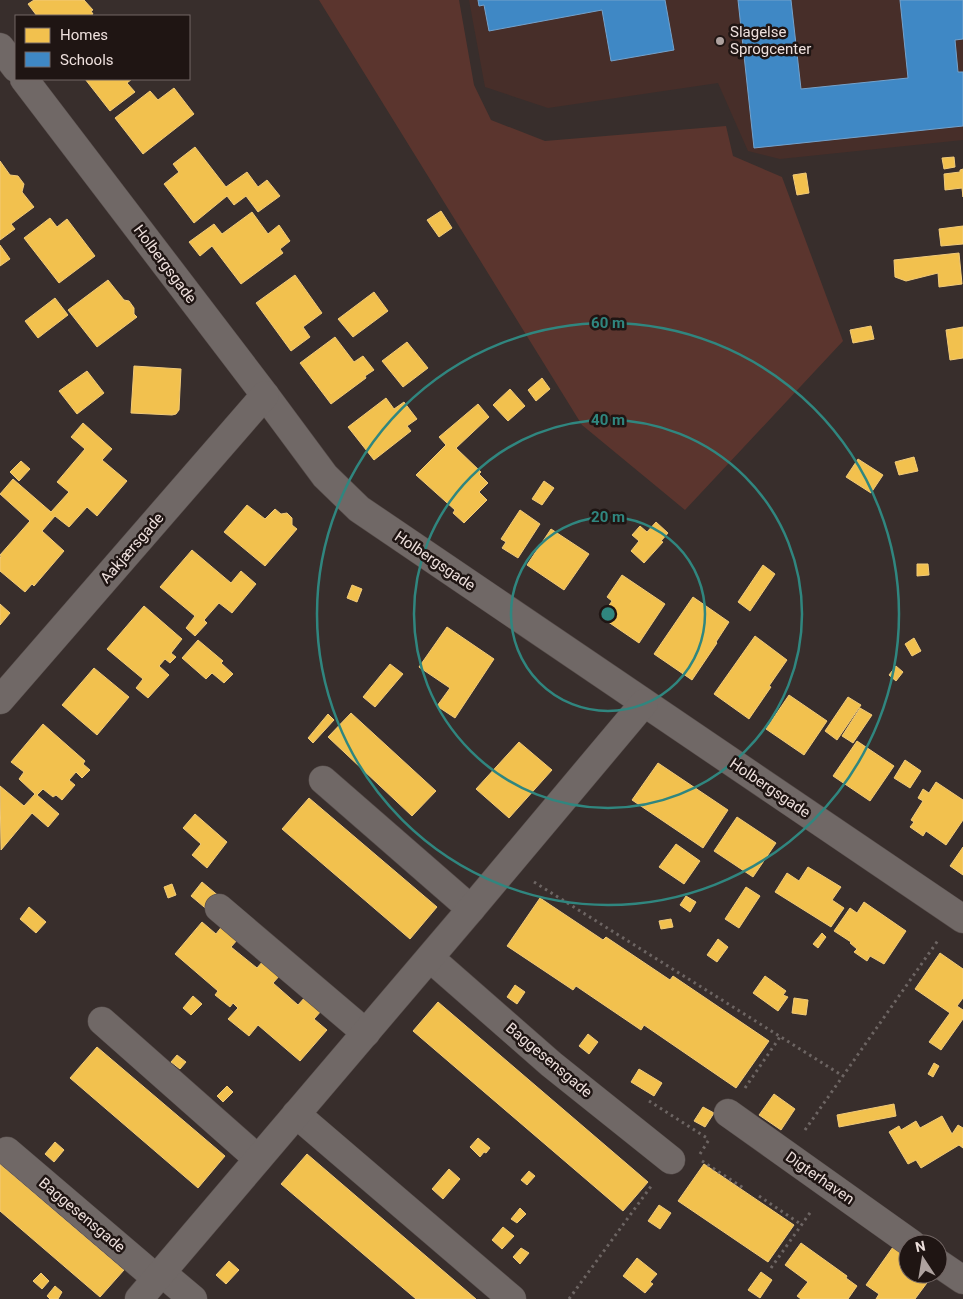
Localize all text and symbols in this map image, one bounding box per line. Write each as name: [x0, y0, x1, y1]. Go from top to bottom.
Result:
legend: [15, 15, 190, 80]
place label: Slagelse Sprogcenter: [730, 23, 811, 58]
text: Homes: [60, 26, 108, 44]
marker: Slagelse Sprogcenter: [714, 35, 726, 47]
text: Schools: [60, 51, 114, 69]
street label: Holbergsgade: [130, 221, 200, 307]
text: 60 m: [591, 314, 625, 332]
text: 40 m: [591, 411, 625, 429]
text: 20 m: [591, 508, 625, 526]
street label: Aakjærsgade: [96, 509, 168, 587]
street label: Holbergsgade: [391, 527, 479, 595]
centre of rings: [599, 605, 617, 623]
street label: Holbergsgade: [726, 754, 814, 822]
street label: Baggesensgade: [502, 1019, 596, 1101]
street label: Digterhaven: [782, 1148, 858, 1208]
street label: Baggesensgade: [35, 1174, 129, 1256]
north arrow: [898, 1234, 948, 1284]
text: N: [914, 1237, 927, 1255]

